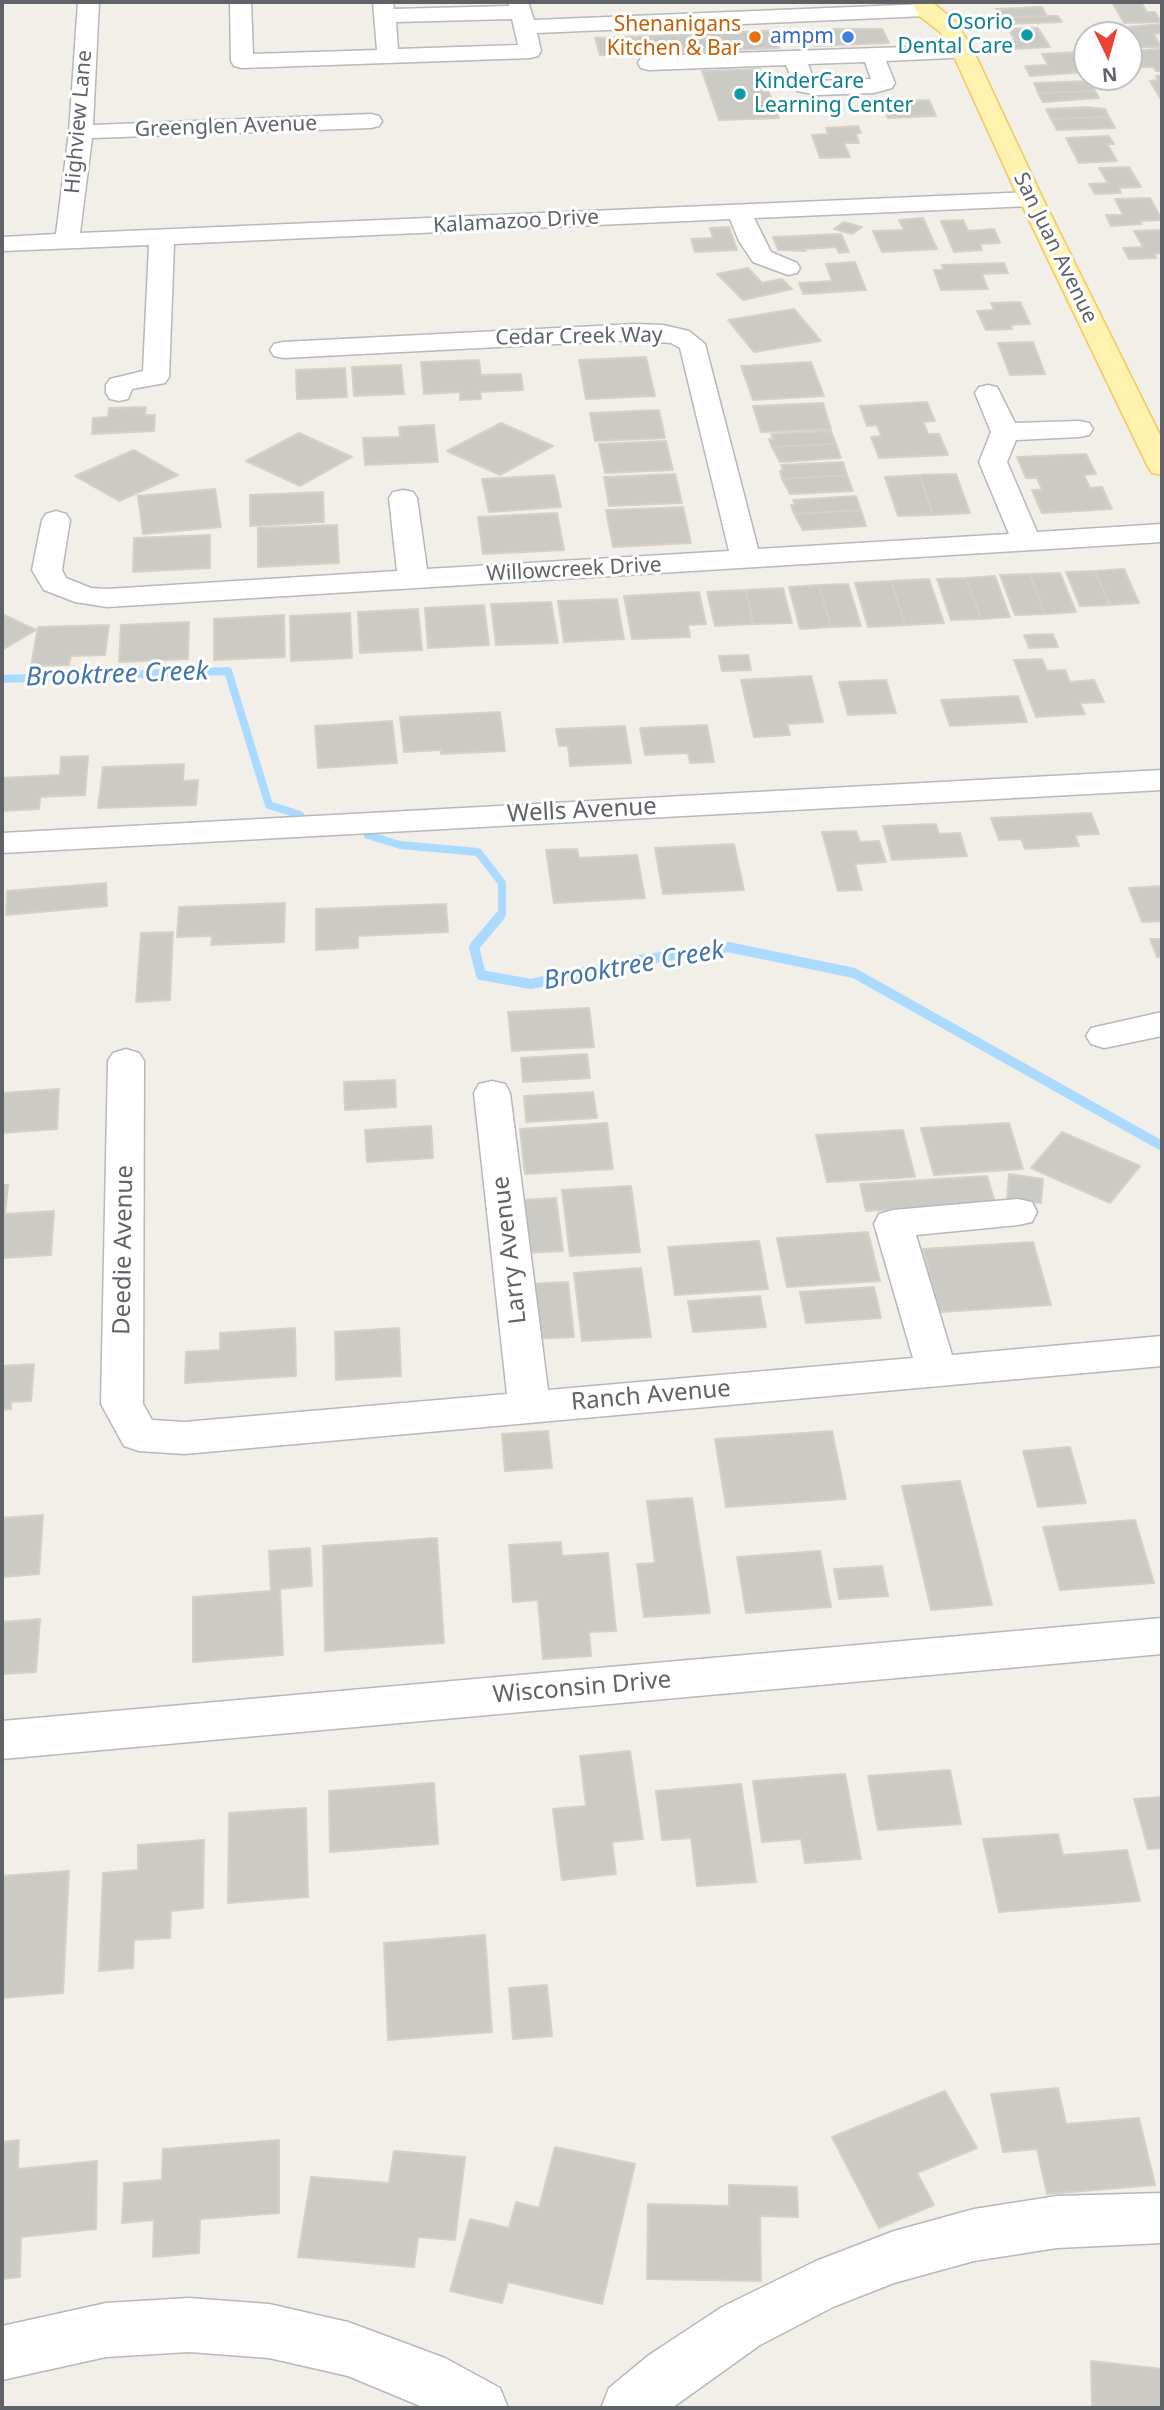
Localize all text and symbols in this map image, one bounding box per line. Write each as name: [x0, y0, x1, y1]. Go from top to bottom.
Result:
place label: Osorio Dental Care: [897, 10, 1013, 60]
place label: Shenanigans Kitchen & Bar: [607, 12, 741, 62]
north arrow: [1073, 21, 1143, 91]
place label: ampm: [770, 24, 834, 50]
marker: Osorio Dental Care: [1019, 27, 1035, 43]
marker: Shenanigans Kitchen & Bar: [747, 29, 763, 45]
marker: ampm: [840, 29, 856, 45]
street label: Highview Lane: [60, 49, 98, 195]
text: N: [1101, 61, 1118, 89]
place label: KinderCare Learning Center: [754, 69, 913, 119]
marker: KinderCare Learning Center: [732, 86, 748, 102]
street label: Greenglen Avenue: [134, 111, 318, 143]
street label: San Juan Avenue: [1008, 169, 1102, 327]
street label: Kalamazoo Drive: [432, 205, 600, 239]
street label: Cedar Creek Way: [495, 323, 663, 351]
street label: Willowcreek Drive: [486, 553, 662, 587]
water label: Brooktree Creek: [25, 656, 209, 694]
street label: Wells Avenue: [506, 793, 658, 829]
water label: Brooktree Creek: [541, 935, 727, 997]
street label: Deedie Avenue: [108, 1165, 140, 1335]
street label: Larry Avenue: [487, 1174, 533, 1326]
street label: Ranch Avenue: [570, 1375, 732, 1417]
street label: Wisconsin Drive: [492, 1666, 672, 1710]

